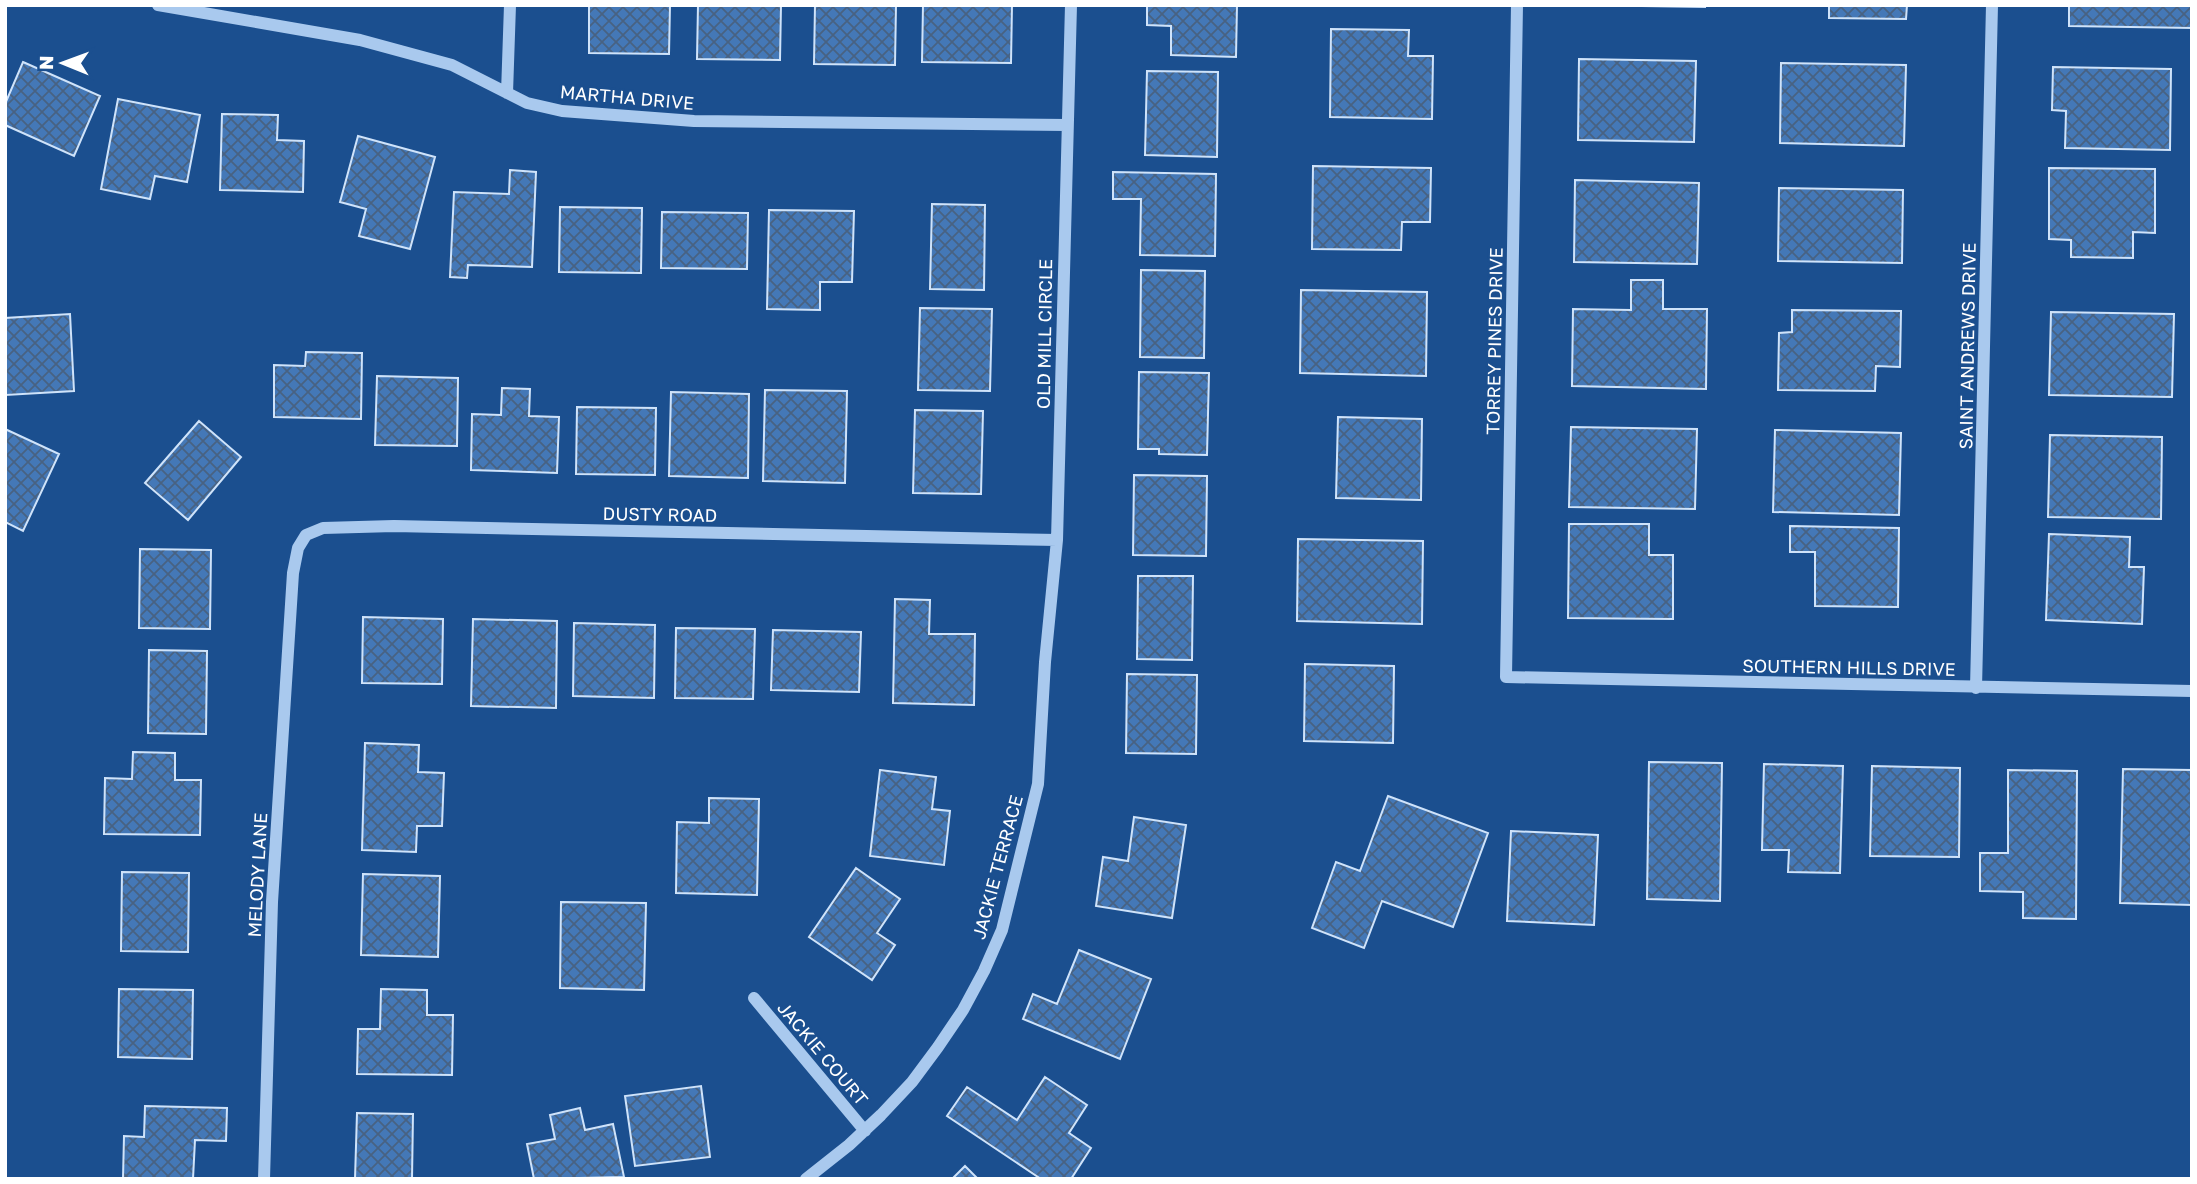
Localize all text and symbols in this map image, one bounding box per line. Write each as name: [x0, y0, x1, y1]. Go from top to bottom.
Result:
north arrow: [28, 28, 98, 98]
text: N: [34, 55, 57, 70]
street label: MARTHA DRIVE: [559, 80, 695, 114]
street label: SAINT ANDREWS DRIVE: [1954, 243, 1980, 449]
street label: TORREY PINES DRIVE: [1481, 247, 1507, 435]
street label: OLD MILL CIRCLE: [1032, 259, 1056, 409]
street label: DUSTY ROAD: [602, 502, 718, 526]
street label: SOUTHERN HILLS DRIVE: [1742, 654, 1956, 680]
street label: JACKIE TERRACE: [967, 792, 1027, 942]
street label: MELODY LANE: [243, 812, 271, 938]
street label: JACKIE COURT: [773, 997, 873, 1109]

